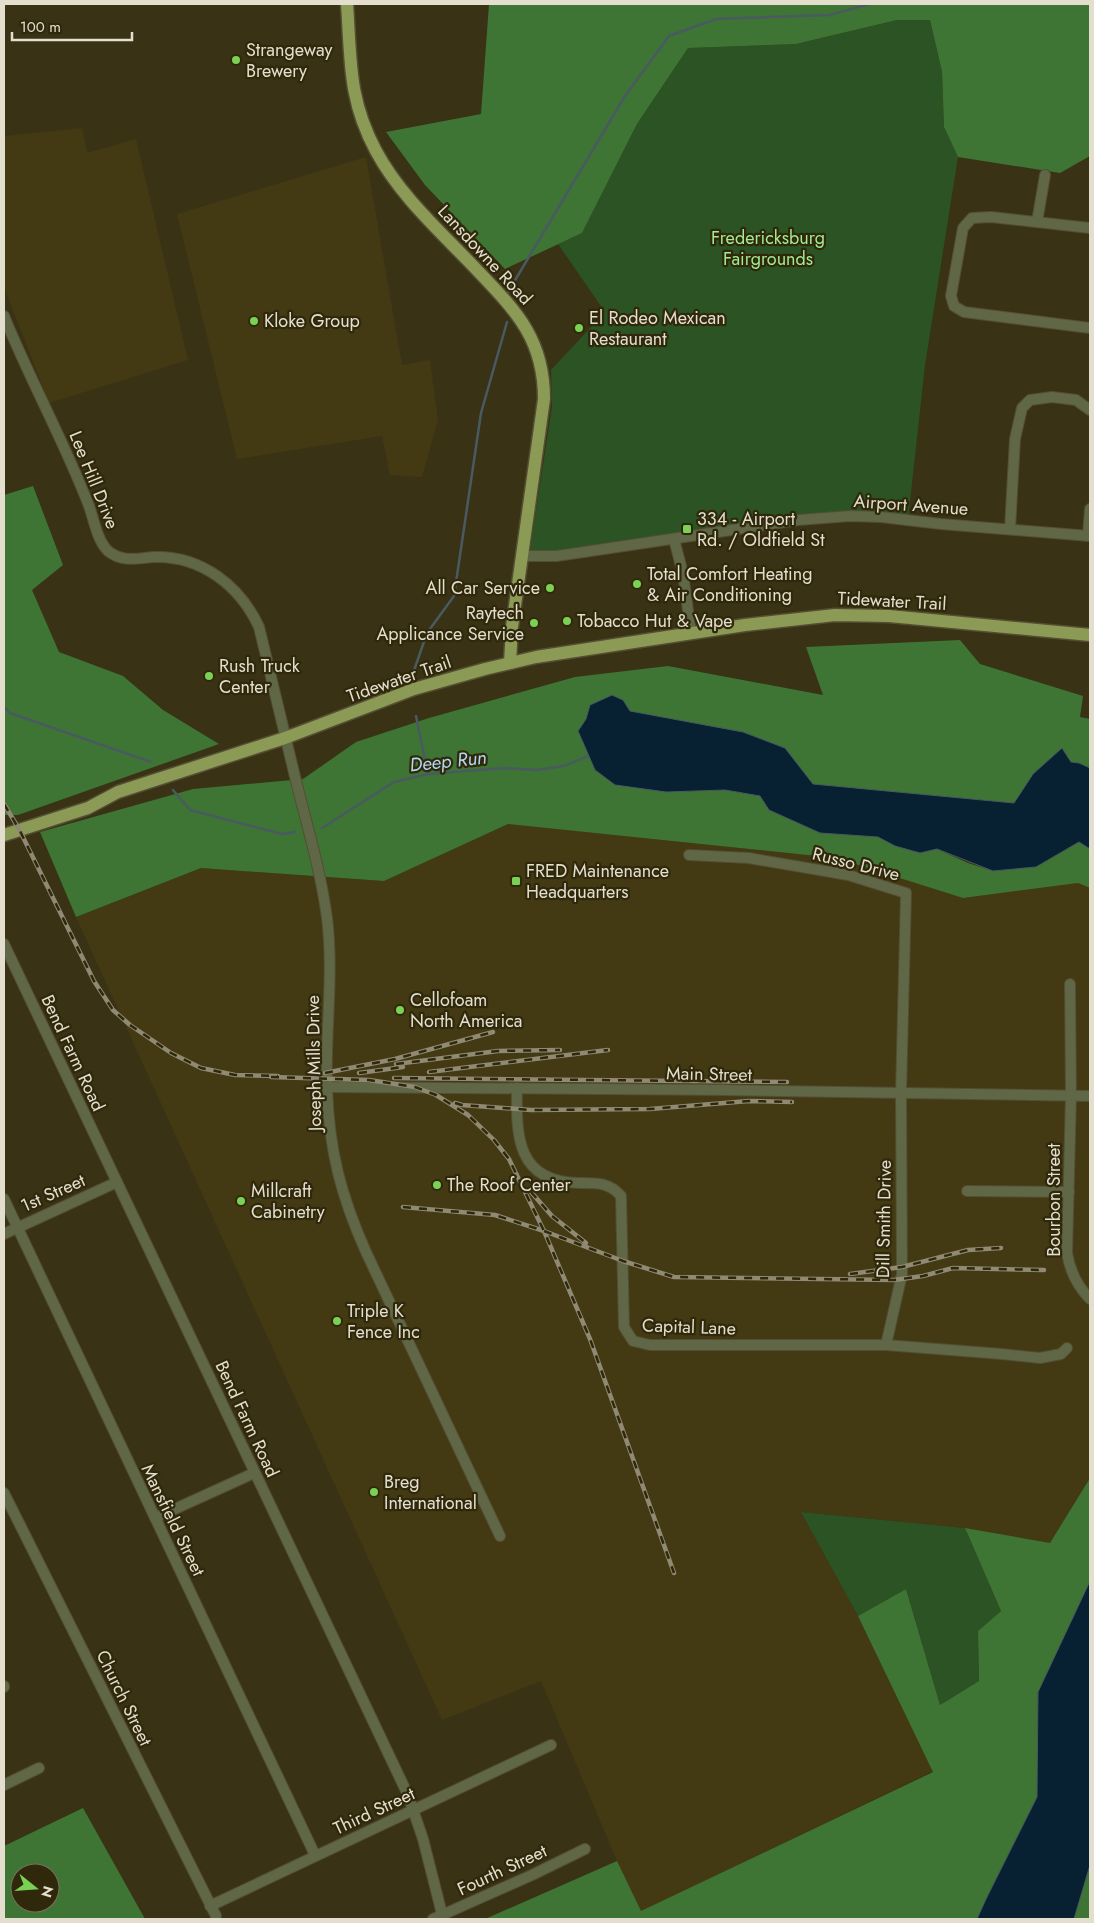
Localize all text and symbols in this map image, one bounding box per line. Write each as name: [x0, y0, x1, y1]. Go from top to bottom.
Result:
scale bar: [12, 10, 132, 42]
text: 100 m: [20, 16, 61, 38]
place label: Strangeway Brewery: [246, 37, 333, 84]
marker: Strangeway Brewery: [230, 54, 242, 66]
street label: Lansdowne Road: [432, 199, 538, 311]
park label: Fredericksburg Fairgrounds: [711, 225, 825, 272]
place label: El Rodeo Mexican Restaurant: [589, 305, 726, 352]
place label: Kloke Group: [264, 308, 360, 334]
marker: Kloke Group: [248, 315, 260, 327]
marker: El Rodeo Mexican Restaurant: [573, 322, 585, 334]
street label: Lee Hill Drive: [63, 427, 125, 533]
street label: Airport Avenue: [853, 488, 969, 522]
place label: 334 - Airport Rd. / Oldfield St: [697, 506, 825, 553]
marker: 334 - Airport Rd. / Oldfield St: [681, 523, 693, 535]
place label: Total Comfort Heating & Air Conditioning: [647, 561, 813, 608]
place label: All Car Service: [426, 575, 540, 601]
marker: Total Comfort Heating & Air Conditioning: [631, 578, 643, 590]
marker: All Car Service: [544, 582, 556, 594]
street label: Tidewater Trail: [837, 585, 947, 617]
place label: Raytech Applicance Service: [376, 600, 524, 647]
place label: Tobacco Hut & Vape: [577, 608, 733, 634]
marker: Tobacco Hut & Vape: [561, 615, 573, 627]
marker: Raytech Applicance Service: [528, 617, 540, 629]
street label: Tidewater Trail: [343, 649, 455, 709]
place label: Rush Truck Center: [219, 653, 300, 700]
marker: Rush Truck Center: [203, 670, 215, 682]
water label: Deep Run: [408, 744, 488, 778]
street label: Russo Drive: [810, 841, 902, 887]
place label: FRED Maintenance Headquarters: [526, 858, 669, 905]
marker: FRED Maintenance Headquarters: [510, 875, 522, 887]
place label: Cellofoam North America: [410, 987, 522, 1034]
street label: Bend Farm Road: [35, 990, 111, 1116]
street label: Joseph Mills Drive: [300, 995, 328, 1133]
marker: Cellofoam North America: [394, 1004, 406, 1016]
street label: Main Street: [666, 1060, 753, 1088]
street label: Bourbon Street: [1041, 1143, 1067, 1257]
street label: Dill Smith Drive: [870, 1160, 898, 1278]
street label: 1st Street: [17, 1167, 90, 1219]
place label: The Roof Center: [447, 1172, 571, 1198]
place label: Millcraft Cabinetry: [251, 1178, 325, 1225]
marker: The Roof Center: [431, 1179, 443, 1191]
marker: Millcraft Cabinetry: [235, 1195, 247, 1207]
place label: Triple K Fence Inc: [347, 1298, 420, 1345]
street label: Capital Lane: [642, 1312, 736, 1342]
marker: Triple K Fence Inc: [331, 1315, 343, 1327]
street label: Bend Farm Road: [209, 1356, 285, 1482]
street label: Mansfield Street: [135, 1460, 212, 1581]
place label: Breg International: [384, 1469, 477, 1516]
marker: Breg International: [368, 1486, 380, 1498]
street label: Church Street: [90, 1646, 159, 1751]
street label: Third Street: [329, 1780, 420, 1841]
street label: Fourth Street: [453, 1838, 552, 1902]
north arrow: [10, 1863, 60, 1913]
text: N: [36, 1884, 59, 1900]

